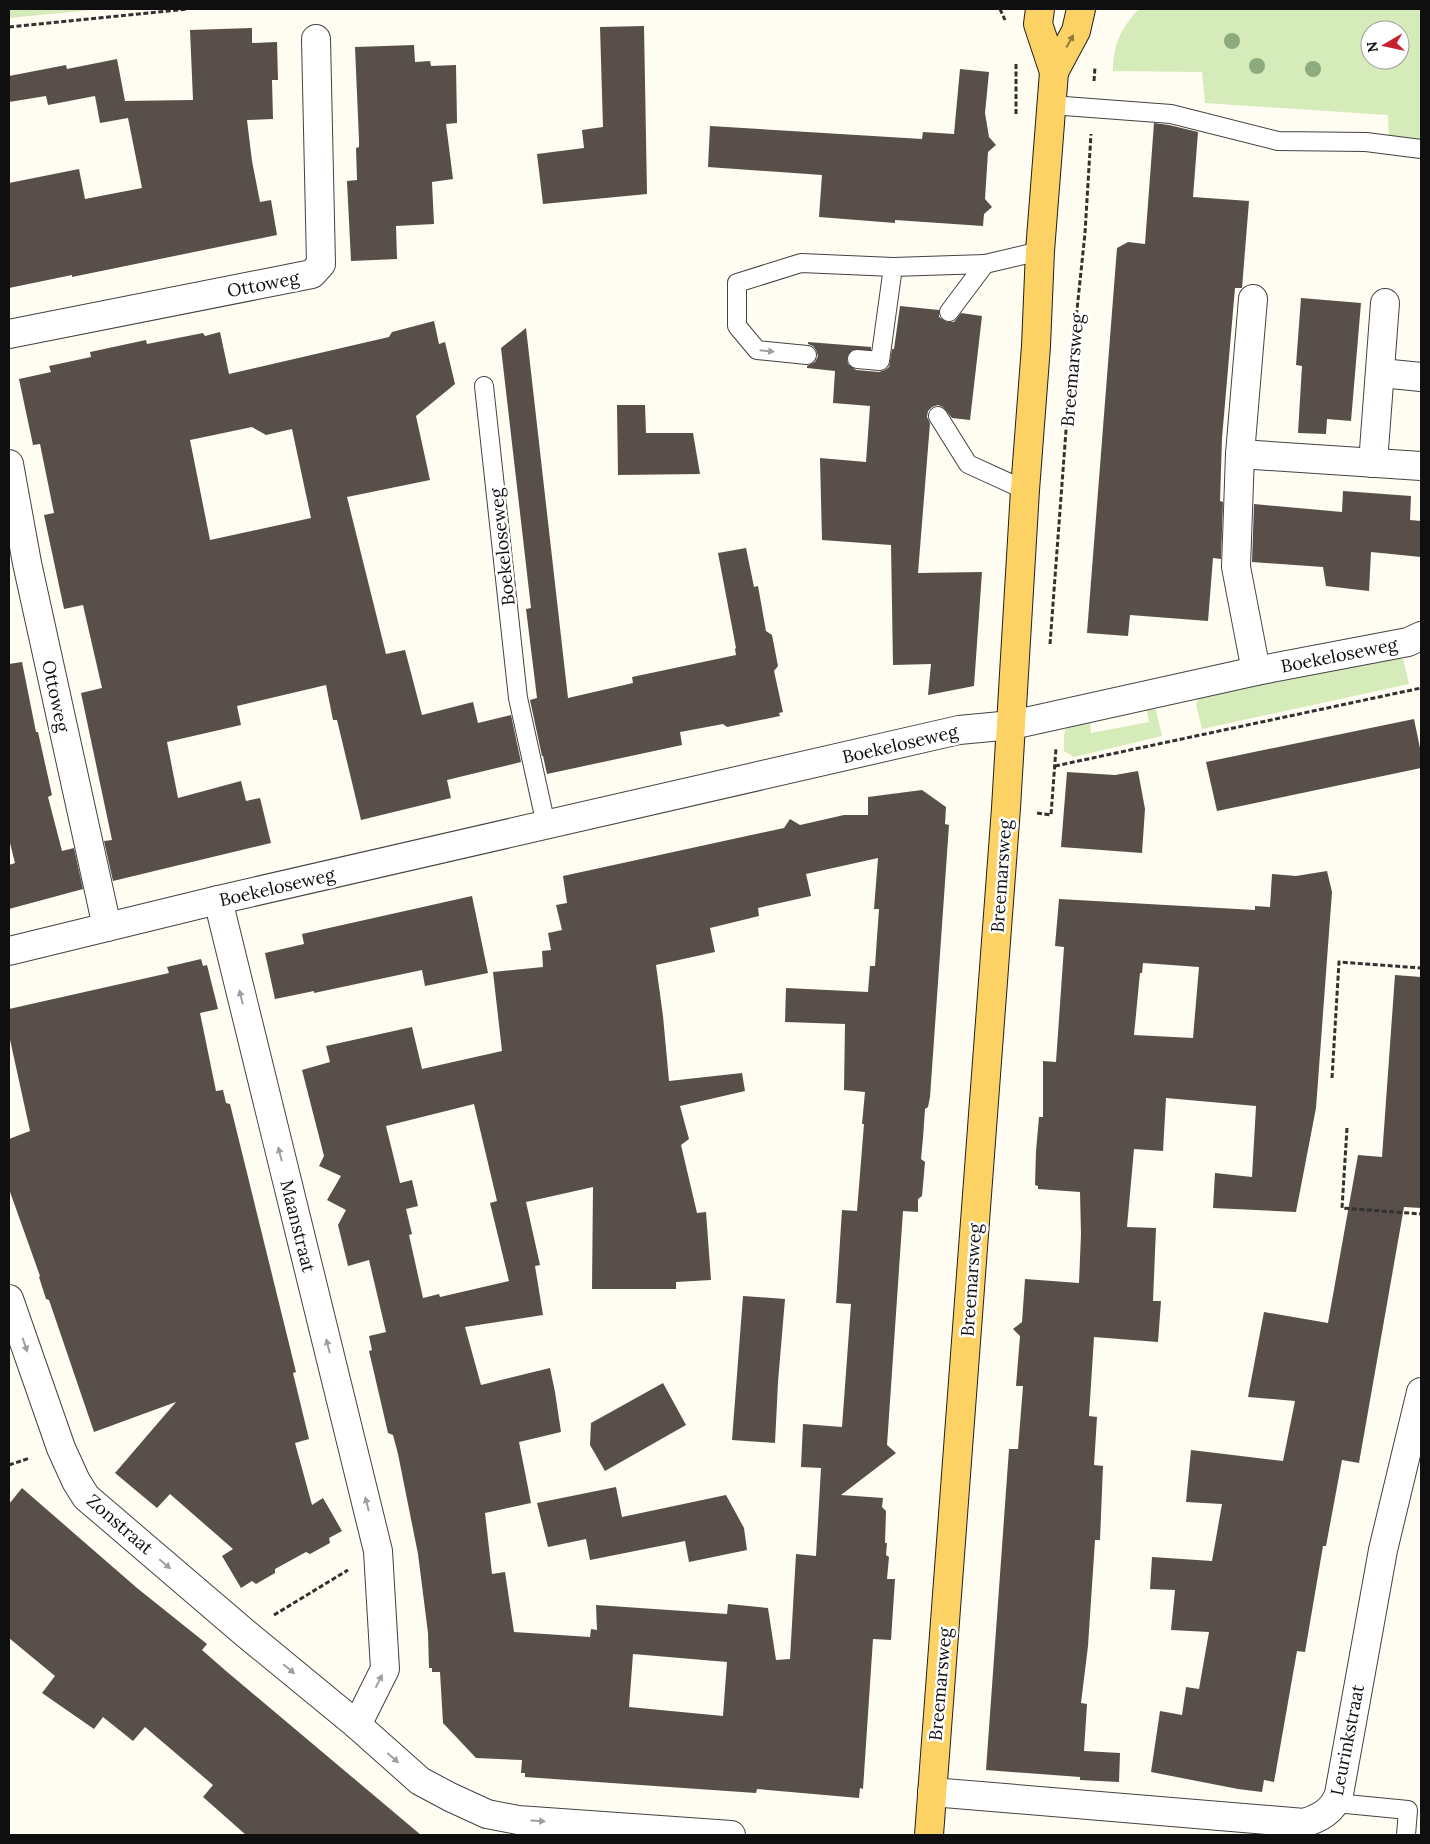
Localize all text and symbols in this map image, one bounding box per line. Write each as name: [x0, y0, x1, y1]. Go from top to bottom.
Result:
north arrow: [1360, 20, 1410, 70]
one-way arrow: [1066, 34, 1074, 49]
text: N: [1362, 40, 1382, 54]
street label: Ottoweg: [225, 266, 302, 302]
street label: Breemarsweg: [1056, 311, 1088, 428]
one-way arrow: [759, 347, 775, 355]
street label: Boekeloseweg: [484, 486, 520, 607]
street label: Boekeloseweg: [1279, 632, 1400, 678]
street label: Ottoweg: [37, 658, 75, 735]
street label: Boekeloseweg: [840, 719, 961, 768]
street label: Breemarsweg: [986, 818, 1017, 933]
street label: Boekeloseweg: [217, 862, 338, 911]
one-way arrow: [237, 989, 245, 1004]
one-way arrow: [276, 1147, 284, 1162]
street label: Maanstraat: [275, 1177, 321, 1275]
street label: Breemarsweg: [956, 1222, 987, 1337]
one-way arrow: [21, 1338, 29, 1353]
one-way arrow: [324, 1339, 332, 1354]
street label: Zonstraat: [82, 1489, 158, 1559]
one-way arrow: [363, 1496, 371, 1511]
one-way arrow: [158, 1558, 170, 1570]
street label: Breemarsweg: [924, 1625, 956, 1742]
one-way arrow: [282, 1663, 295, 1674]
one-way arrow: [375, 1674, 383, 1688]
street label: Leurinkstraat: [1325, 1682, 1369, 1798]
one-way arrow: [386, 1752, 399, 1763]
one-way arrow: [531, 1818, 547, 1826]

